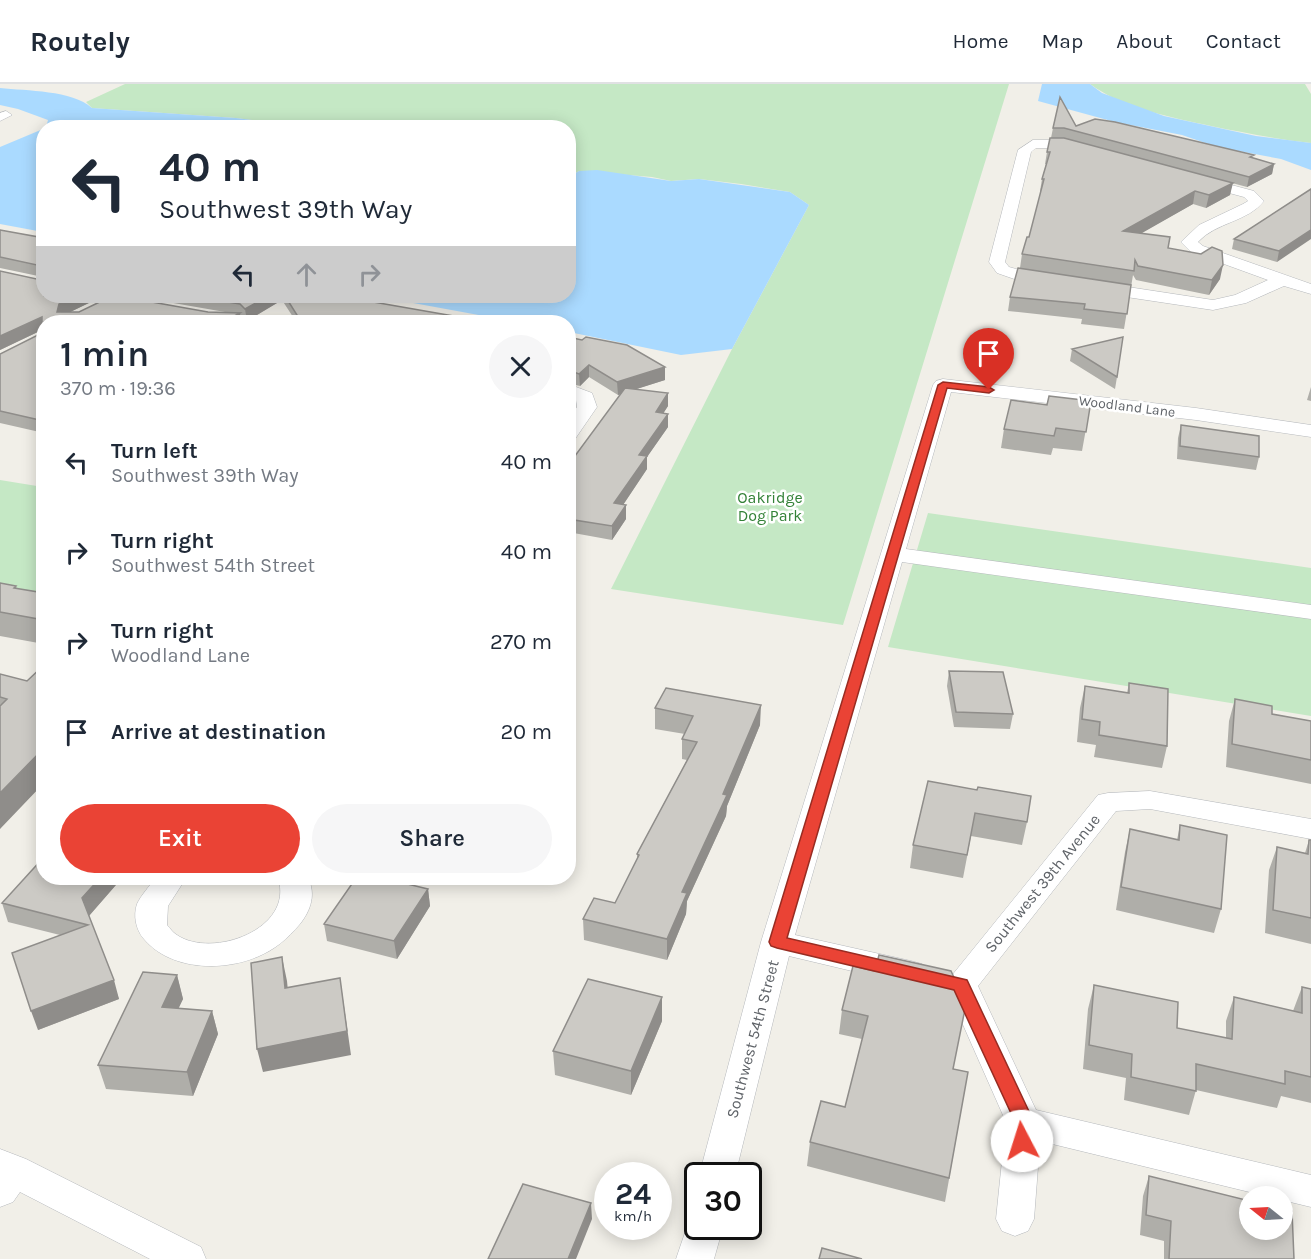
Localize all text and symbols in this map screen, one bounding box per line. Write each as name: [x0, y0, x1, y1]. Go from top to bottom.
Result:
text: Routely: [30, 25, 130, 58]
text: Home: [953, 29, 1009, 53]
text: Map: [1042, 29, 1083, 53]
text: About: [1116, 29, 1173, 53]
text: Contact: [1206, 29, 1281, 53]
text: 40 m: [159, 142, 261, 192]
icon: left: [60, 144, 138, 222]
text: Southwest 39th Way: [159, 193, 412, 225]
icon: left: [227, 258, 260, 291]
icon: ahead: [290, 258, 323, 291]
icon: right: [353, 258, 386, 291]
pin: [963, 328, 1014, 390]
text: 1 min: [60, 333, 149, 375]
button: close: [489, 335, 552, 398]
icon: arrive: [972, 337, 1005, 370]
text: 370 m · 19:36: [60, 377, 176, 400]
street label: Woodland Lane: [1078, 392, 1176, 421]
text: Turn left: [111, 438, 198, 464]
icon: left: [60, 446, 93, 479]
text: 40 m: [501, 449, 552, 475]
text: Southwest 39th Way: [111, 464, 299, 487]
park label: Oakridge Dog Park: [737, 488, 803, 525]
text: Turn right: [111, 528, 214, 554]
icon: right: [60, 536, 93, 569]
text: 40 m: [501, 539, 552, 565]
text: Southwest 54th Street: [111, 554, 315, 577]
text: Turn right: [111, 618, 214, 644]
icon: right: [60, 626, 93, 659]
text: 270 m: [490, 629, 552, 655]
text: Woodland Lane: [111, 644, 250, 667]
icon: arrive: [60, 716, 93, 749]
text: Arrive at destination: [111, 719, 326, 745]
text: 20 m: [500, 719, 552, 745]
button: Exit: [60, 804, 300, 873]
button: Share: [312, 804, 552, 873]
street label: Southwest 39th Avenue: [981, 810, 1104, 956]
street label: Southwest 54th Street: [722, 958, 783, 1120]
position arrow: [990, 1109, 1054, 1173]
speed limit sign: 30: [684, 1162, 762, 1240]
text: 24: [615, 1176, 651, 1212]
north arrow: [1239, 1186, 1293, 1240]
map controls: [1239, 1186, 1293, 1240]
text: km/h: [614, 1207, 652, 1225]

